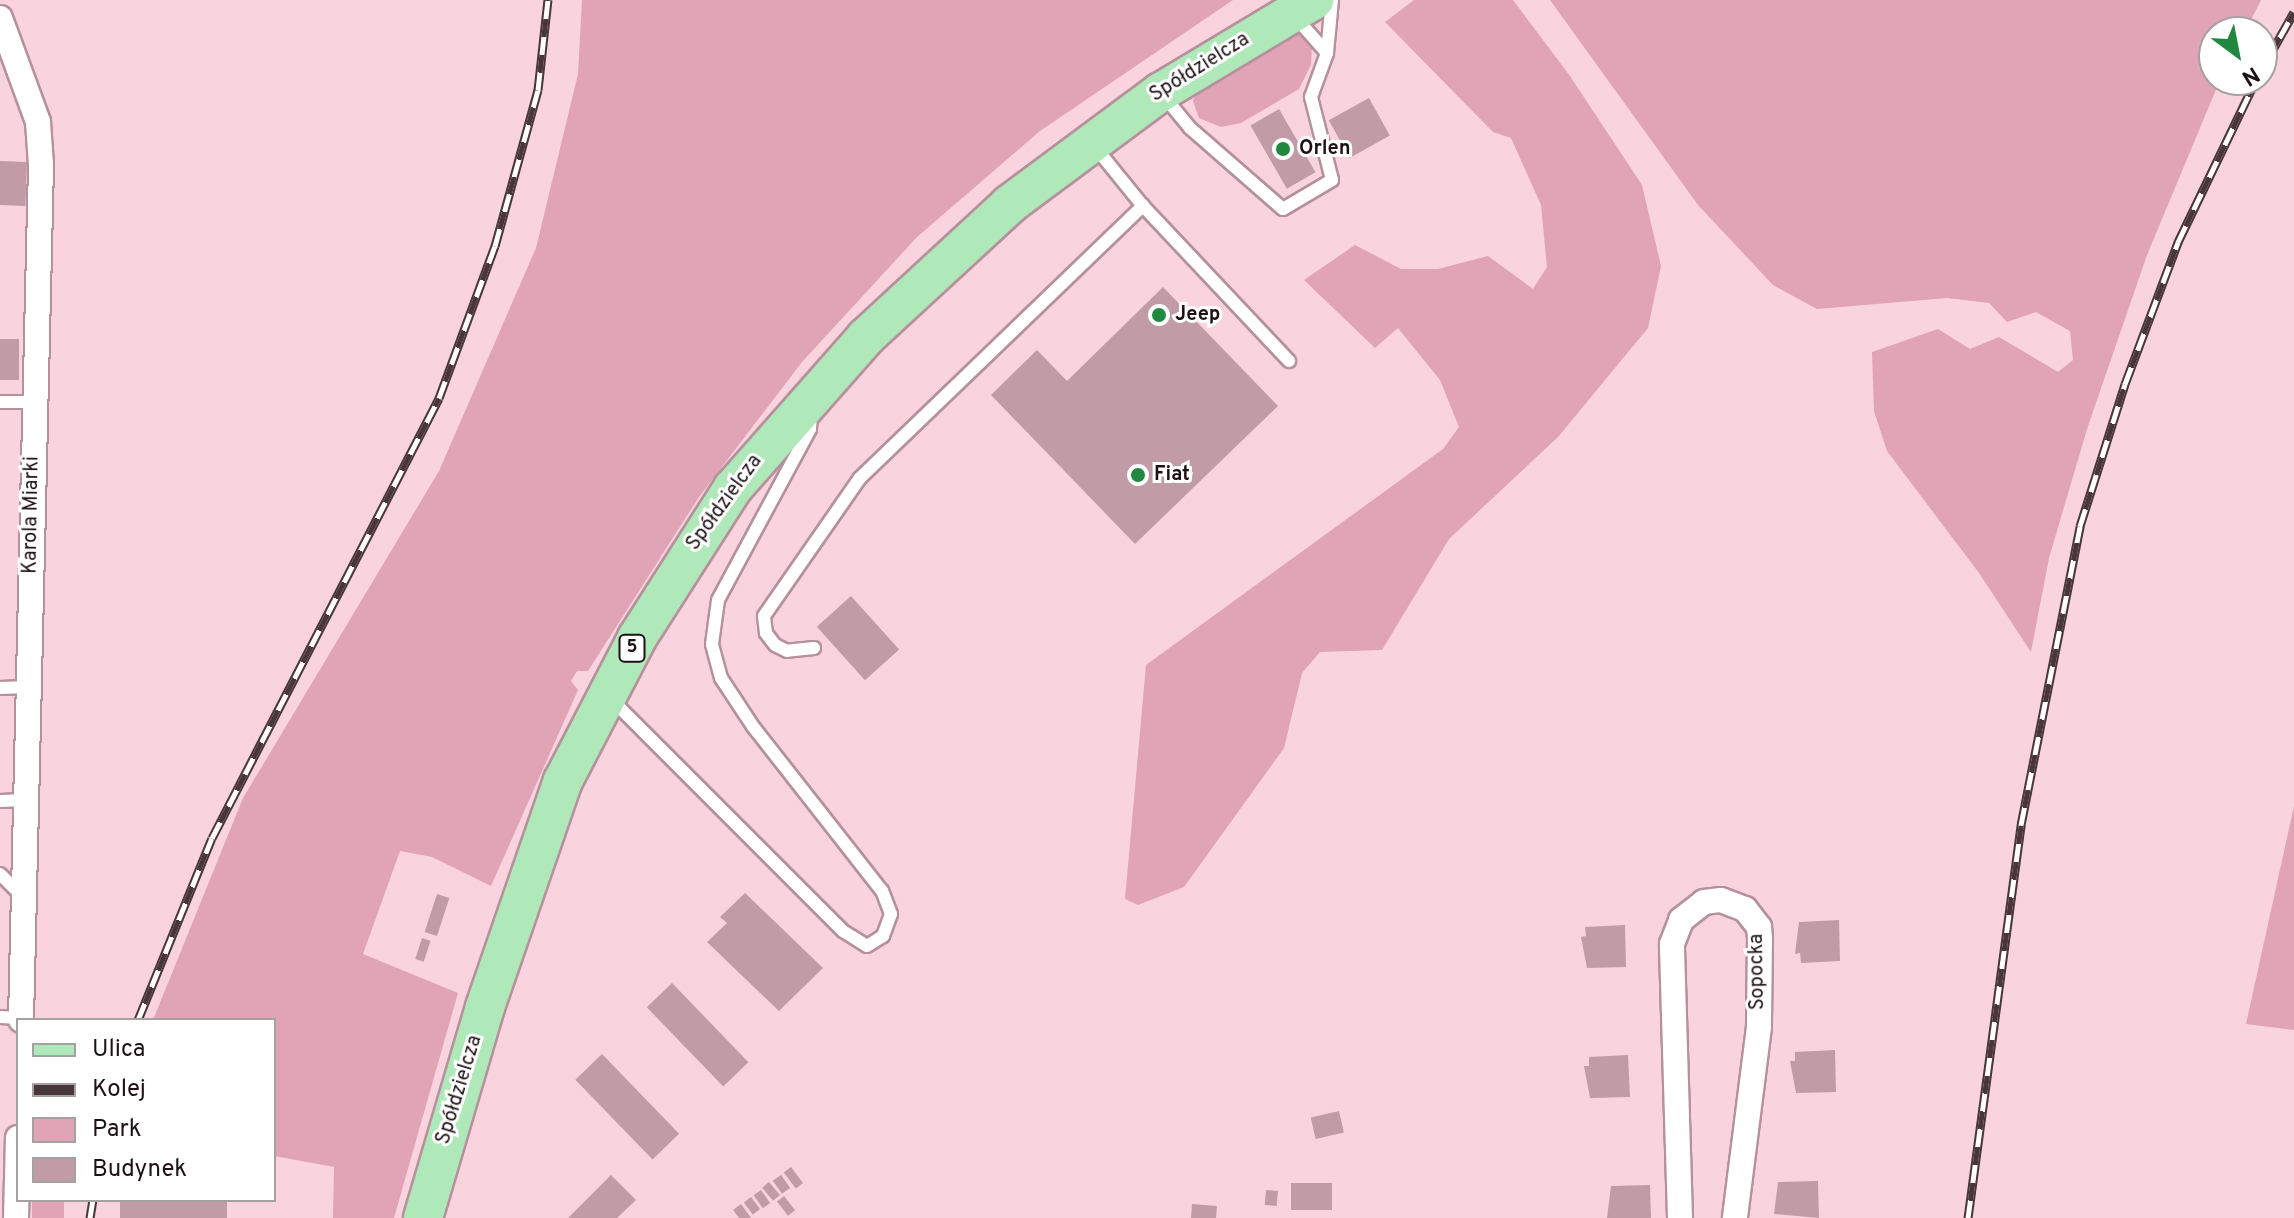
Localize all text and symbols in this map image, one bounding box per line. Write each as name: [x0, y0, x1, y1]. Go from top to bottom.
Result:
north arrow: [2198, 16, 2278, 96]
street label: Spółdzielcza: [1146, 28, 1254, 108]
text: N: [2236, 59, 2264, 91]
place label: Orlen: [1299, 137, 1351, 161]
marker: Orlen: [1274, 140, 1292, 158]
place label: Jeep: [1175, 303, 1220, 327]
marker: Jeep: [1150, 306, 1168, 324]
street label: Spółdzielcza: [682, 450, 768, 556]
street label: Karola Miarki: [19, 456, 45, 574]
place label: Fiat: [1154, 463, 1190, 487]
marker: Fiat: [1129, 466, 1147, 484]
road number: 5: [618, 634, 646, 662]
street label: Sopocka: [1745, 934, 1771, 1010]
legend: [16, 1018, 276, 1202]
street label: Spółdzielcza: [432, 1033, 488, 1147]
text: Ulica: [92, 1035, 145, 1065]
text: Kolej: [92, 1075, 146, 1105]
text: Park: [92, 1115, 142, 1145]
text: Budynek: [92, 1155, 187, 1185]

